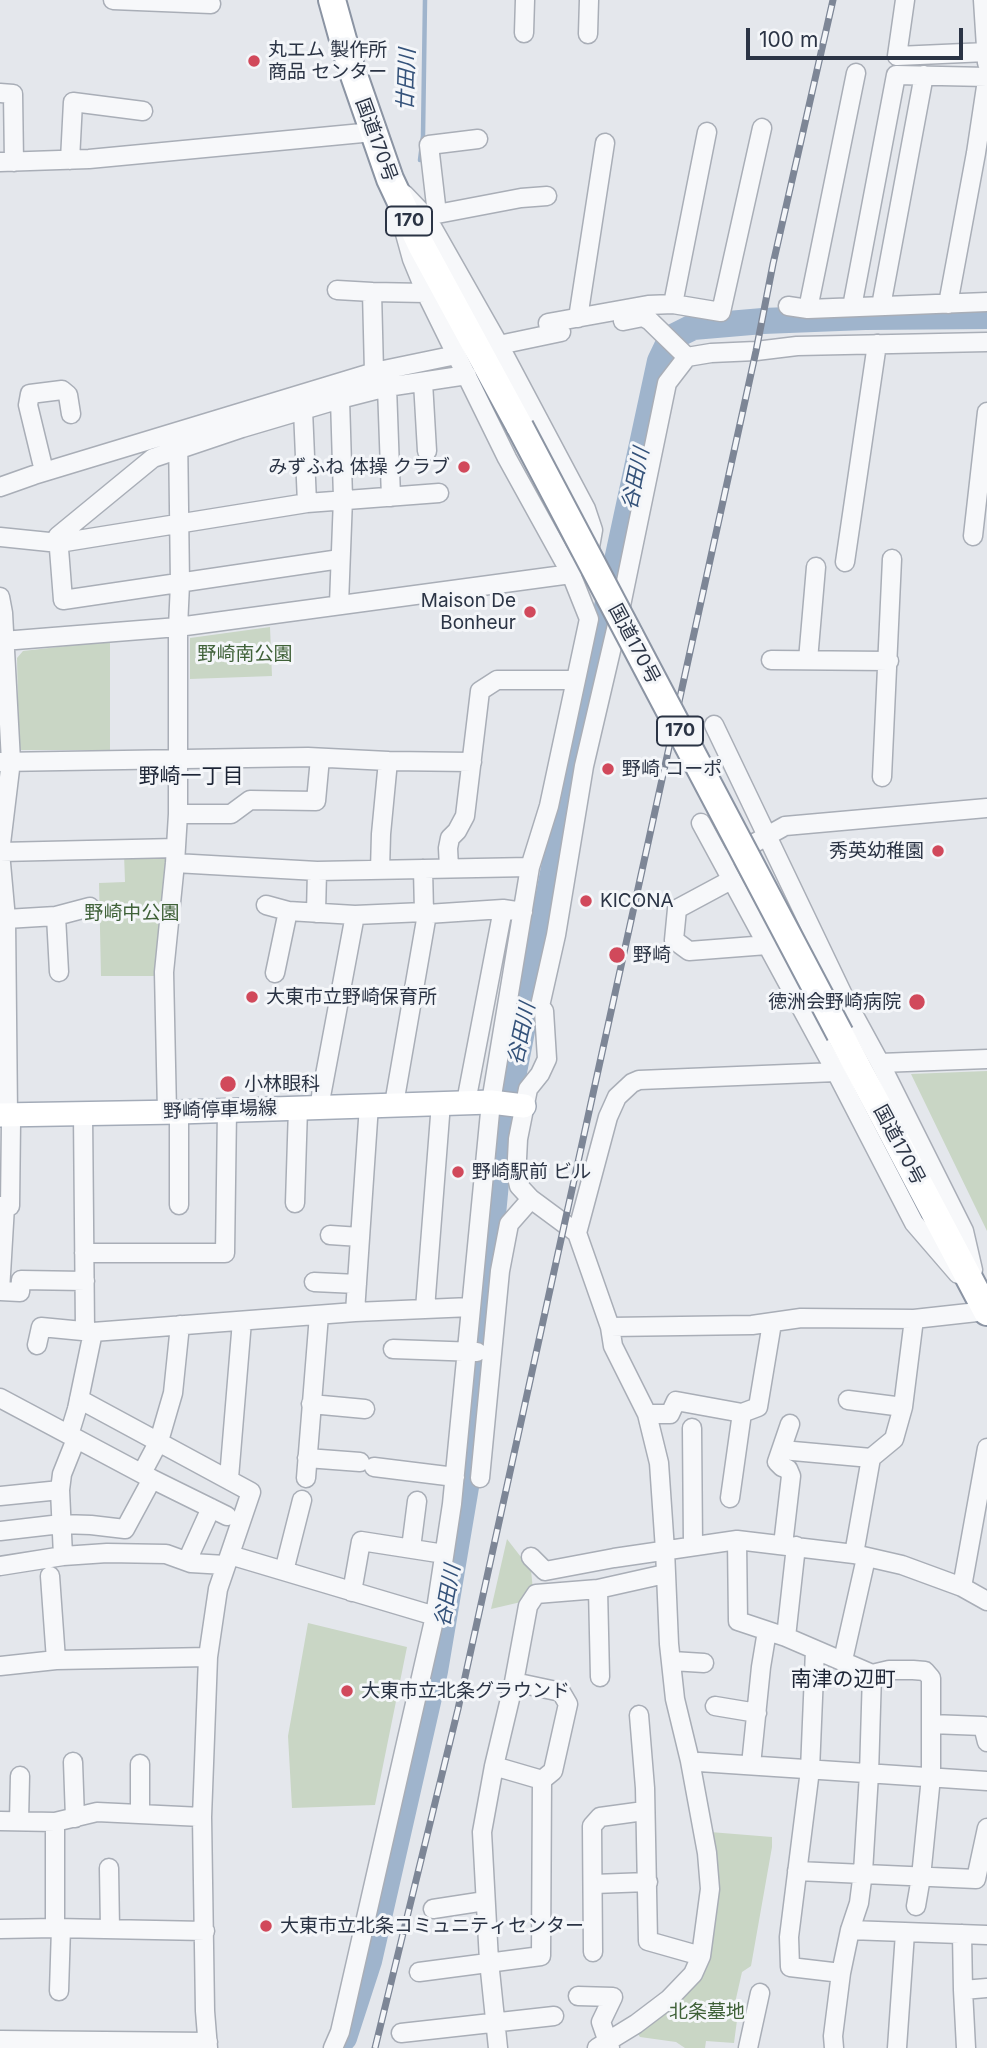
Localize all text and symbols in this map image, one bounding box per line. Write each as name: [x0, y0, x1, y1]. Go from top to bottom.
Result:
scale bar: [749, 14, 966, 58]
text: 100 m: [759, 27, 818, 52]
place label: 丸エム 製作所 商品 センター: [268, 39, 387, 83]
water label: 廿田川: [393, 48, 421, 112]
marker: 丸エム 製作所 商品 センター: [246, 53, 262, 69]
street label: 国道170号: [350, 95, 402, 185]
road number: 170: [386, 206, 432, 236]
water label: 谷田川: [617, 446, 655, 512]
place label: みずふね 体操 クラブ: [268, 456, 450, 478]
marker: みずふね 体操 クラブ: [456, 459, 472, 475]
place label: Maison De Bonheur: [421, 590, 516, 634]
street label: 国道170号: [603, 600, 665, 688]
marker: Maison De Bonheur: [522, 604, 538, 620]
park label: 野崎南公園: [198, 643, 292, 665]
road number: 170: [657, 716, 703, 746]
place label: 野崎 コーポ: [622, 758, 722, 780]
marker: 野崎 コーポ: [600, 761, 616, 777]
district label: 野崎一丁目: [139, 764, 243, 790]
place label: 秀英幼稚園: [829, 840, 924, 862]
marker: 秀英幼稚園: [930, 843, 946, 859]
place label: KICONA: [600, 890, 674, 912]
marker: KICONA: [578, 893, 594, 909]
park label: 野崎中公園: [85, 902, 179, 924]
place label: 野崎: [633, 944, 671, 966]
marker: 野崎: [607, 945, 627, 965]
place label: 大東市立野崎保育所: [266, 986, 437, 1008]
marker: 大東市立野崎保育所: [244, 989, 260, 1005]
place label: 徳洲会野崎病院: [768, 991, 901, 1013]
marker: 徳洲会野崎病院: [907, 992, 927, 1012]
water label: 谷田川: [503, 1001, 541, 1067]
place label: 小林眼科: [244, 1073, 320, 1095]
marker: 小林眼科: [218, 1074, 238, 1094]
street label: 野崎停車場線: [163, 1097, 277, 1123]
street label: 国道170号: [868, 1101, 930, 1189]
place label: 野崎駅前 ビル: [472, 1161, 591, 1183]
marker: 野崎駅前 ビル: [450, 1164, 466, 1180]
water label: 谷田川: [430, 1563, 466, 1629]
district label: 南津の辺町: [791, 1667, 895, 1693]
place label: 大東市立北条グラウンド: [361, 1680, 570, 1702]
marker: 大東市立北条グラウンド: [339, 1683, 355, 1699]
place label: 大東市立北条コミュニティセンター: [280, 1915, 584, 1937]
marker: 大東市立北条コミュニティセンター: [258, 1918, 274, 1934]
park label: 北条墓地: [669, 2001, 745, 2023]

